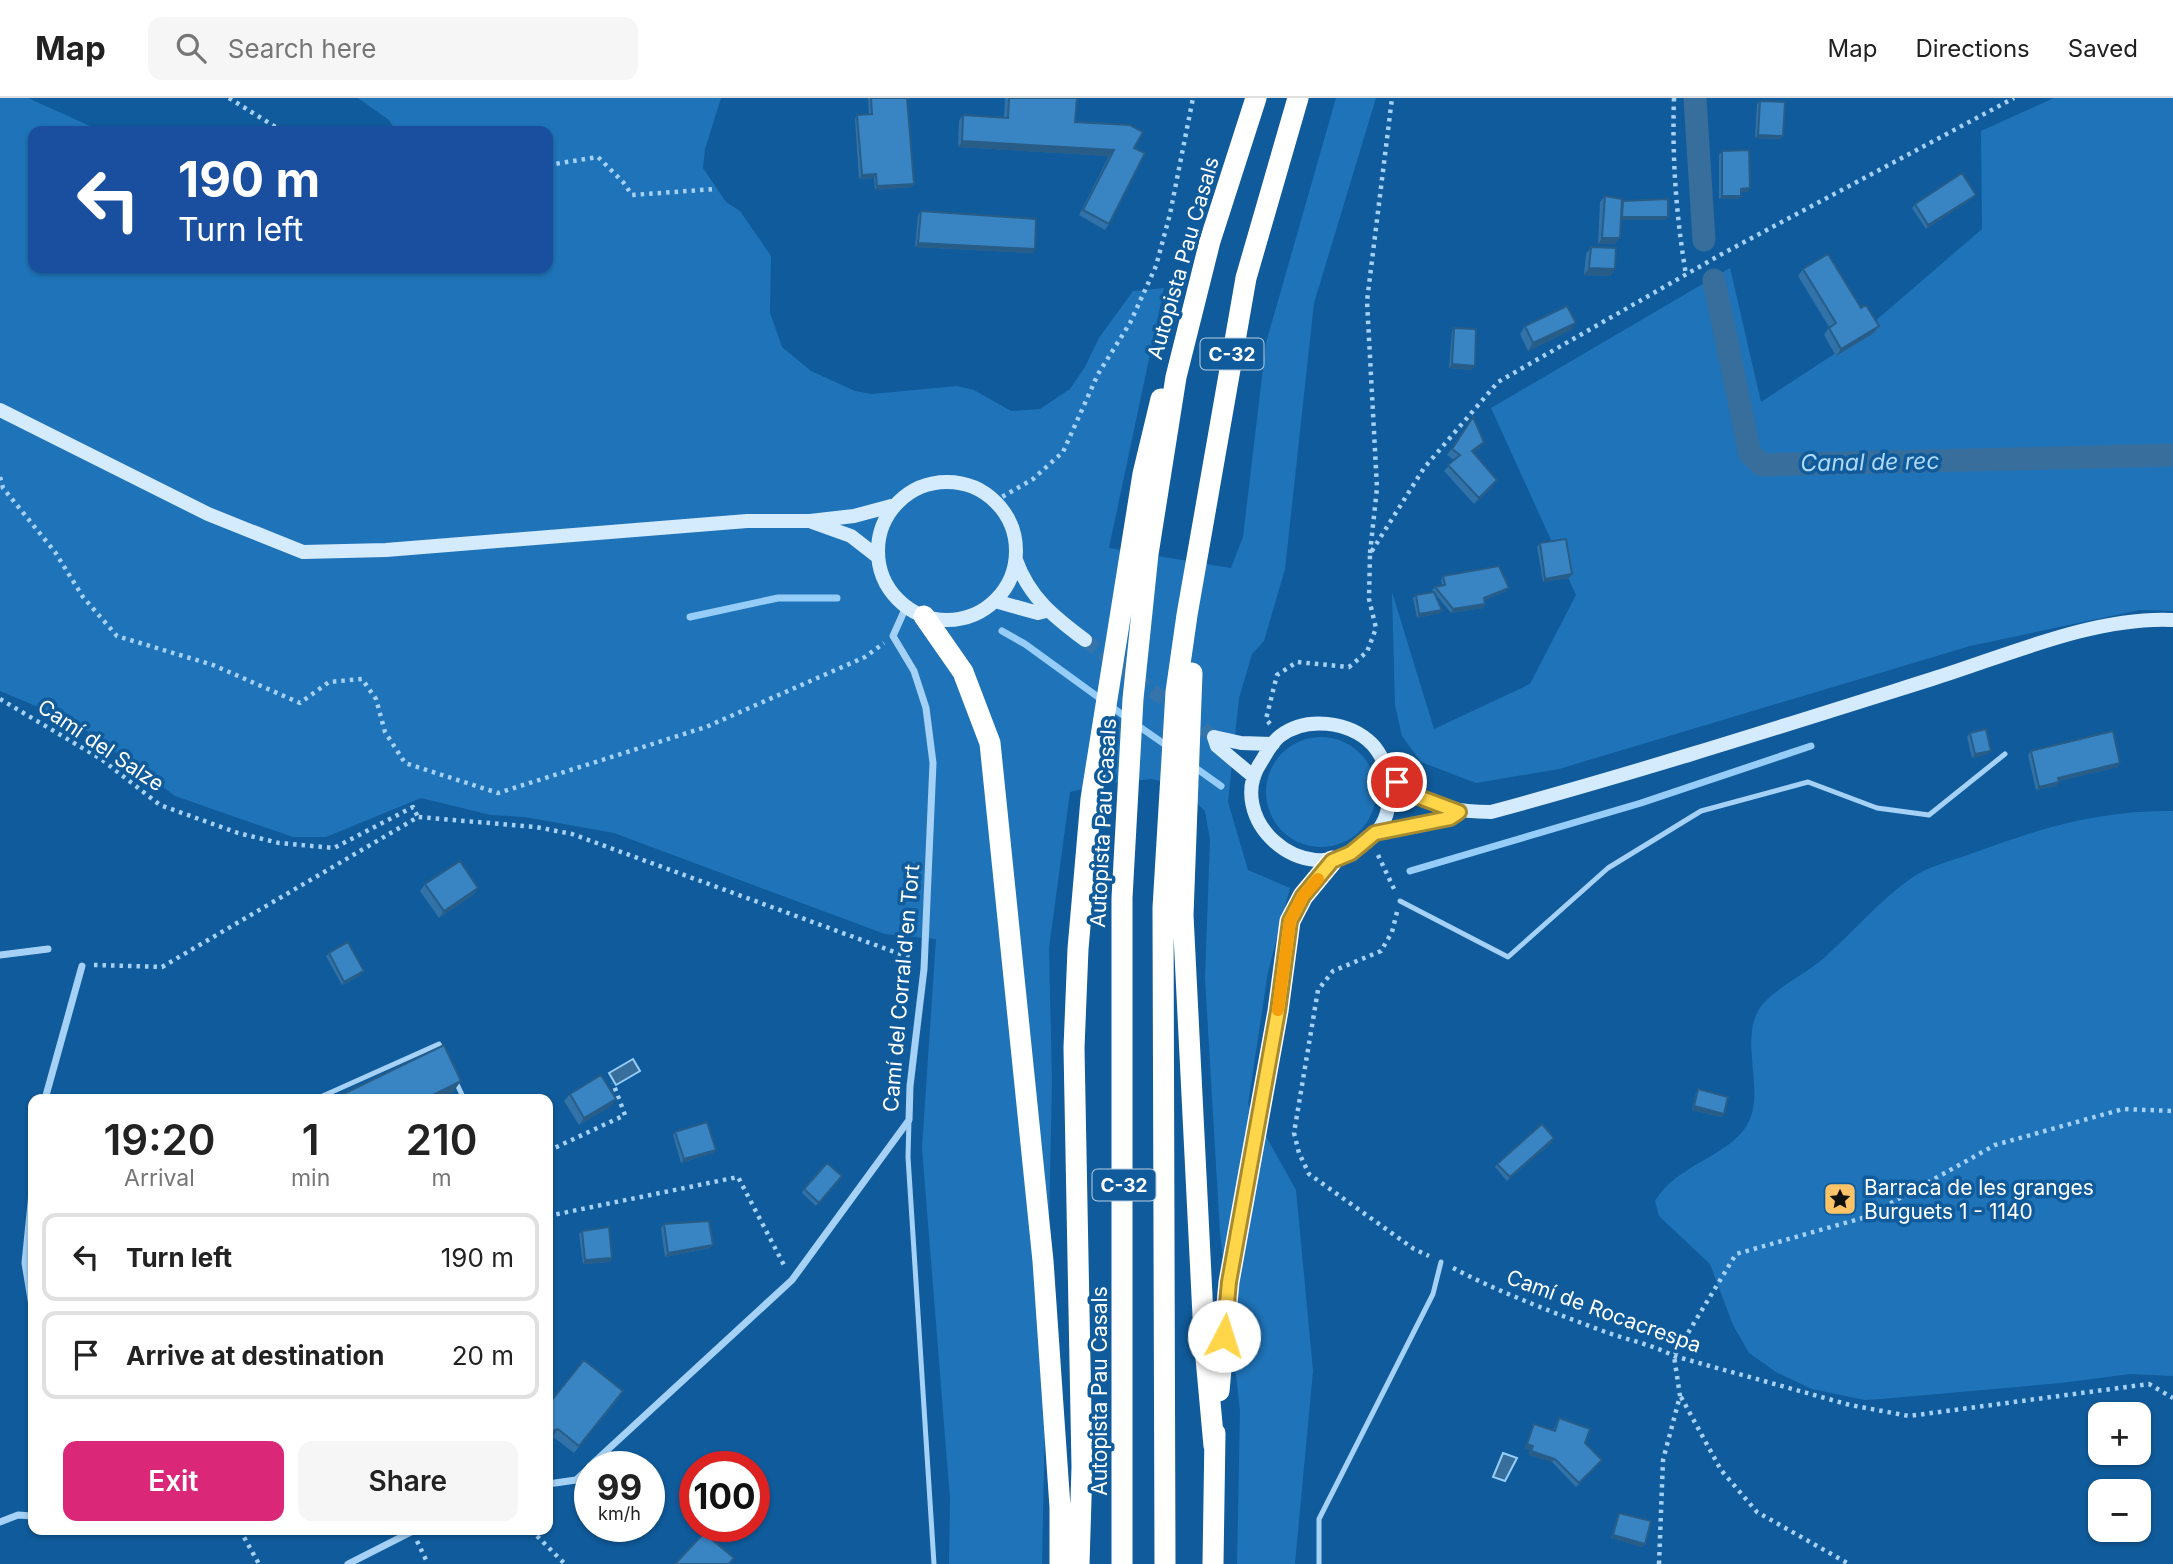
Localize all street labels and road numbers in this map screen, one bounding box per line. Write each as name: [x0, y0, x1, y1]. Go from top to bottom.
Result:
street label: Autopista Pau Casals: [1142, 154, 1224, 362]
road number: C-32: [1200, 338, 1264, 370]
street label: Camí del Salze: [33, 694, 169, 796]
street label: Autopista Pau Casals: [1085, 718, 1121, 928]
street label: Camí del Corral d'en Tort: [878, 863, 924, 1113]
road number: C-32: [1092, 1170, 1156, 1200]
street label: Camí de Rocacrespa: [1503, 1264, 1705, 1358]
street label: Autopista Pau Casals: [1087, 1286, 1112, 1496]

